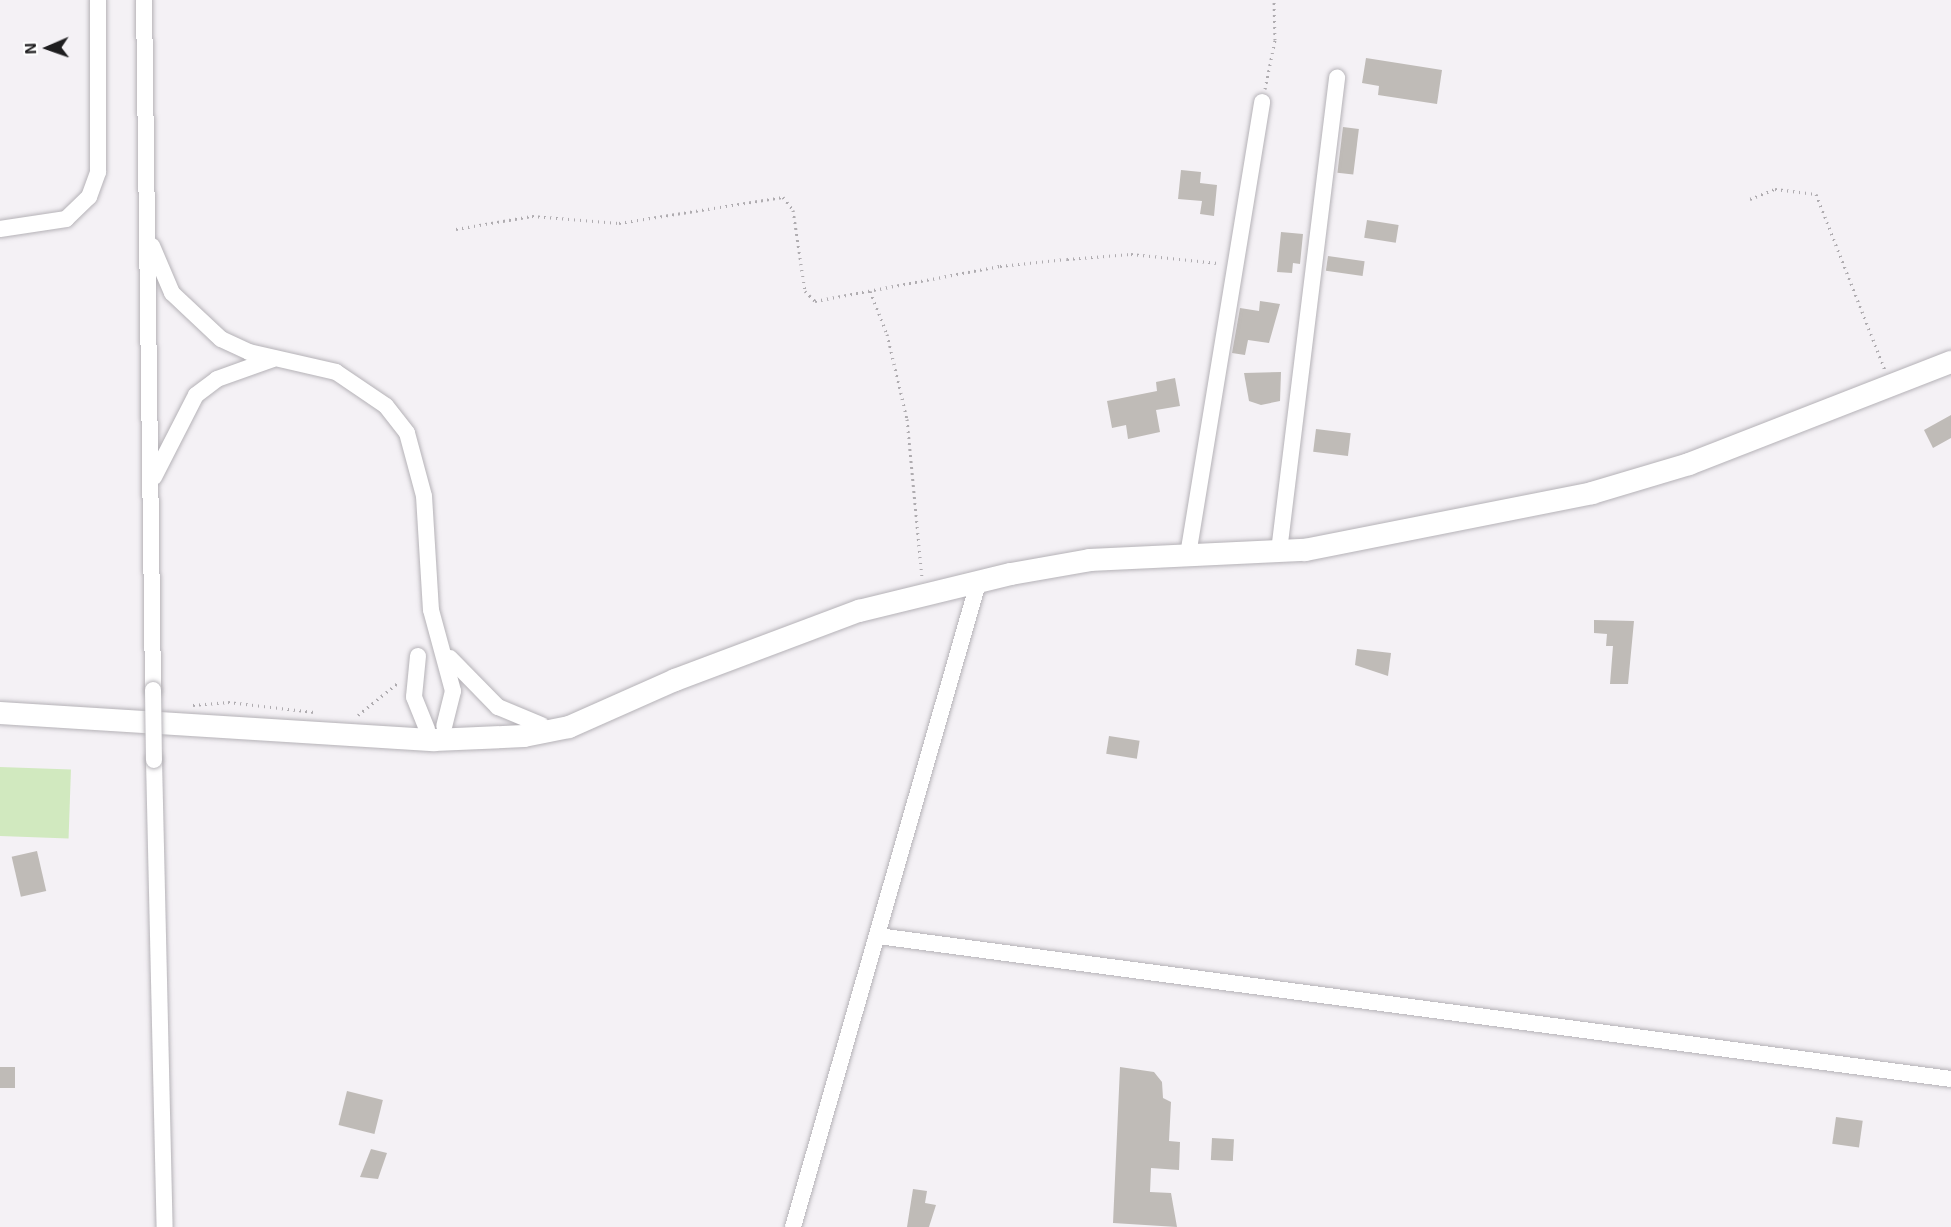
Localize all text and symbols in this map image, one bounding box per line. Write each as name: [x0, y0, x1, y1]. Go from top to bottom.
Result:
north arrow: [18, 18, 78, 78]
text: N: [20, 43, 39, 55]

